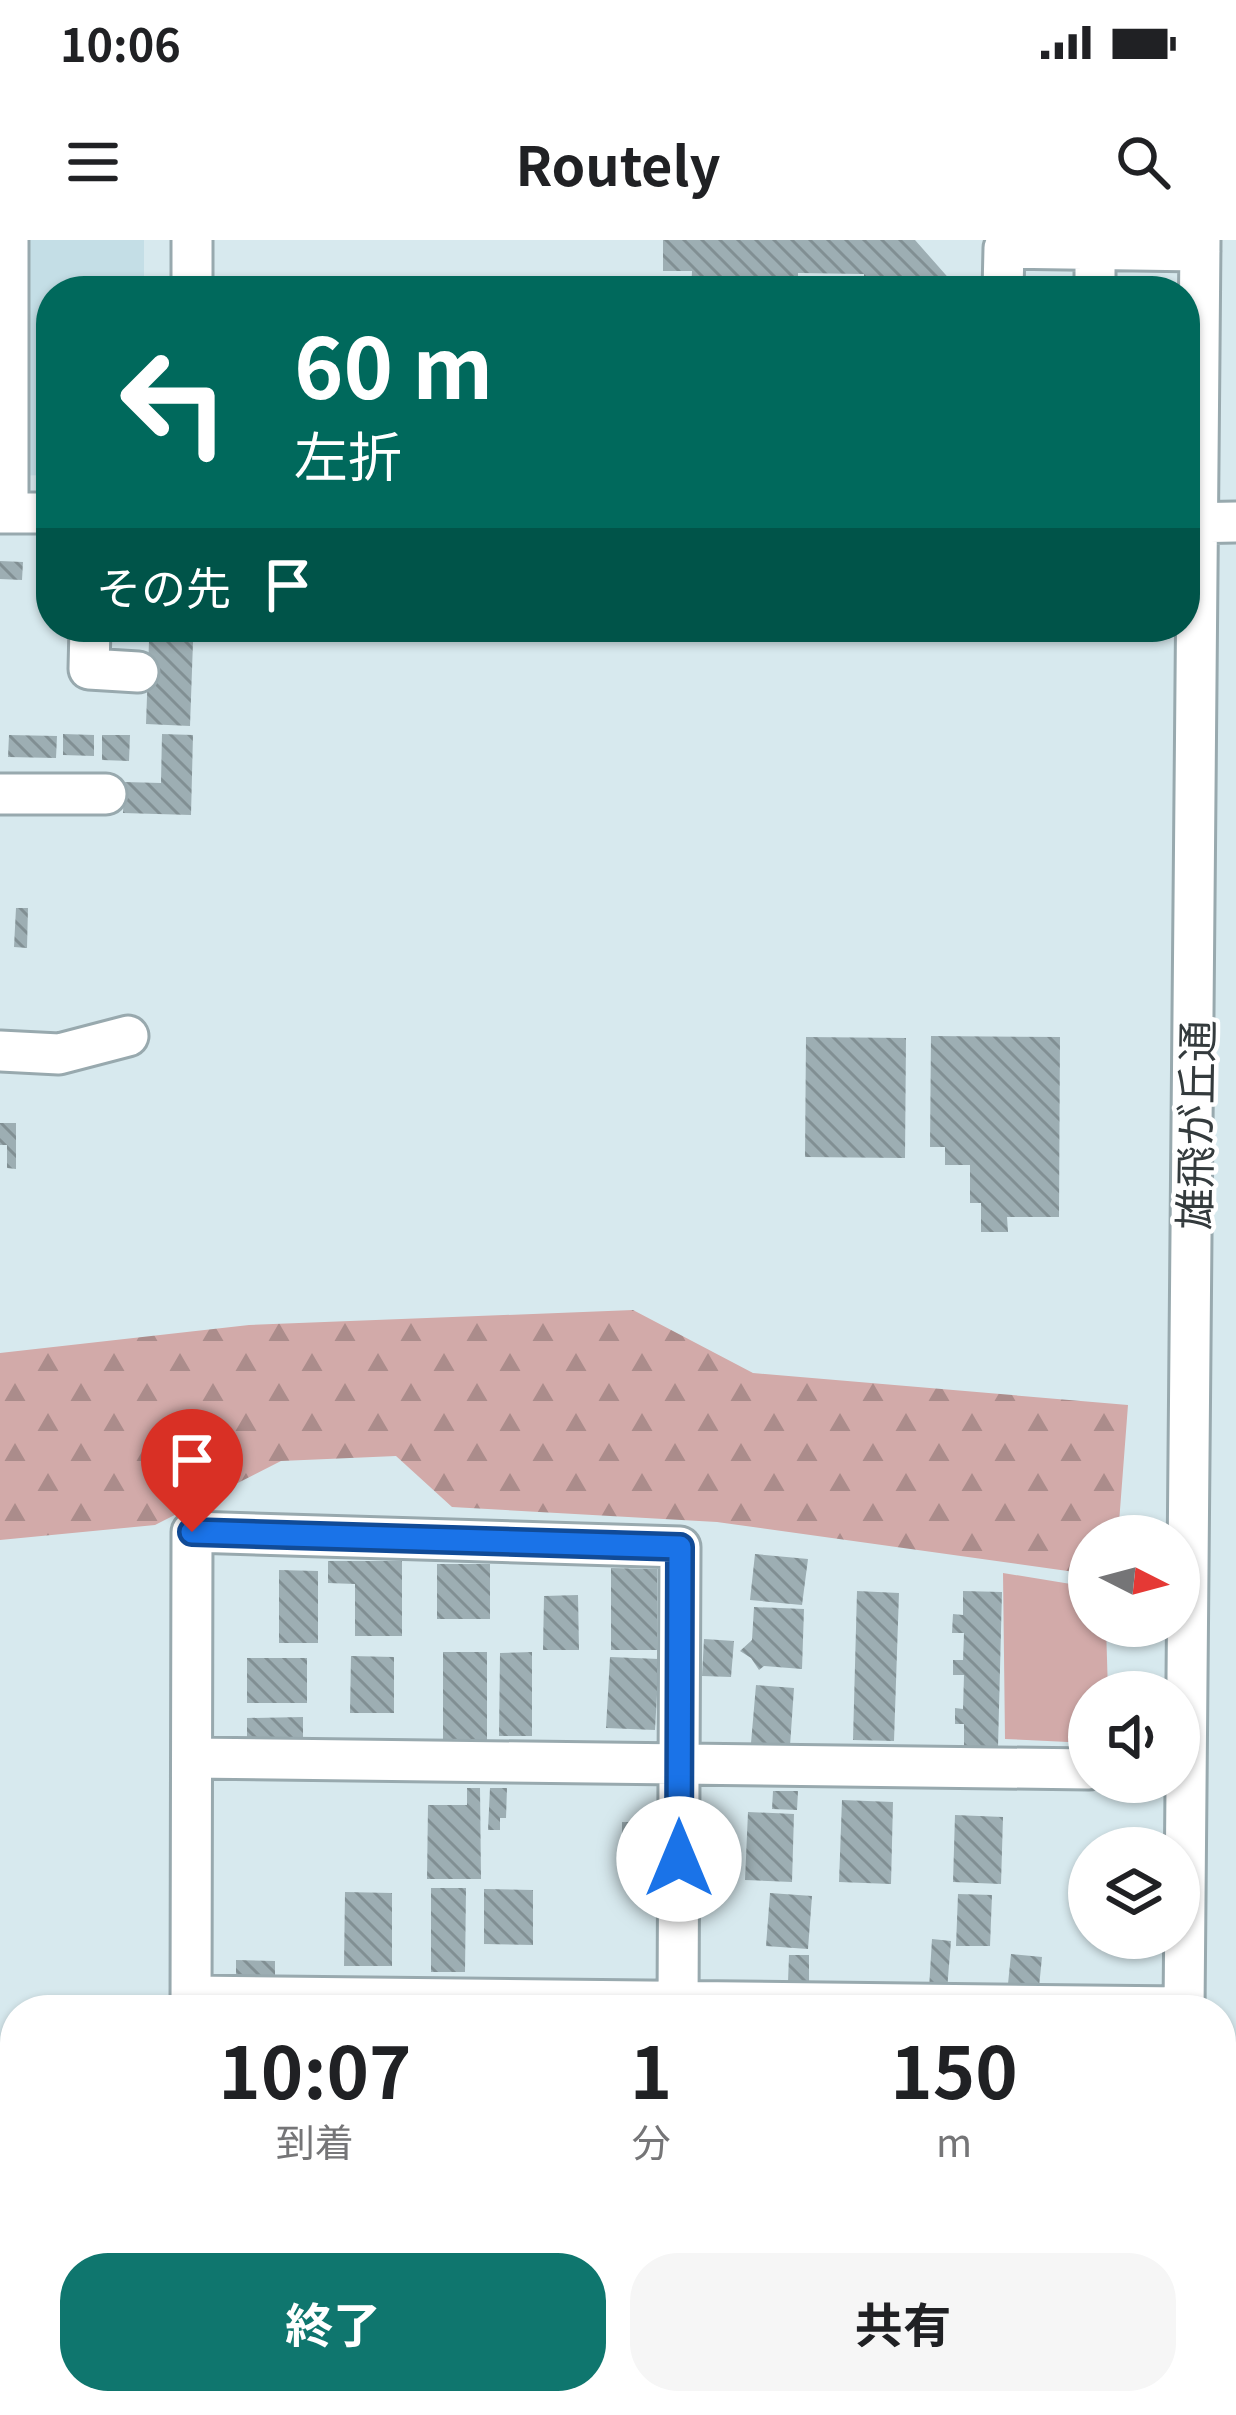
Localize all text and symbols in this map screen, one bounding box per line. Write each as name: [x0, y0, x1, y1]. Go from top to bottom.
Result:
text: 10:06: [60, 10, 181, 75]
text: Routely: [516, 123, 720, 202]
icon: menu: [60, 129, 126, 195]
icon: search: [1110, 129, 1176, 195]
text: 60 m: [294, 302, 493, 423]
icon: left: [96, 324, 252, 480]
text: 左折: [294, 414, 402, 493]
icon: arrive: [255, 552, 321, 618]
text: その先: [96, 553, 231, 618]
street label: 雄飛が丘通: [1161, 1019, 1225, 1231]
pin: [141, 1409, 243, 1532]
icon: arrive: [159, 1427, 225, 1493]
north arrow: [1068, 1515, 1200, 1647]
map controls: [1068, 1515, 1200, 1959]
button: sound: [1068, 1671, 1200, 1803]
position arrow: [616, 1796, 742, 1922]
button: layers: [1068, 1827, 1200, 1959]
text: 10:07: [218, 2015, 412, 2120]
text: 1: [630, 2015, 672, 2120]
text: 150: [890, 2015, 1018, 2120]
text: 到着: [276, 2112, 354, 2168]
text: 分: [631, 2112, 670, 2168]
text: m: [936, 2112, 972, 2168]
button: 終了: [60, 2253, 606, 2391]
button: 共有: [630, 2253, 1176, 2391]

